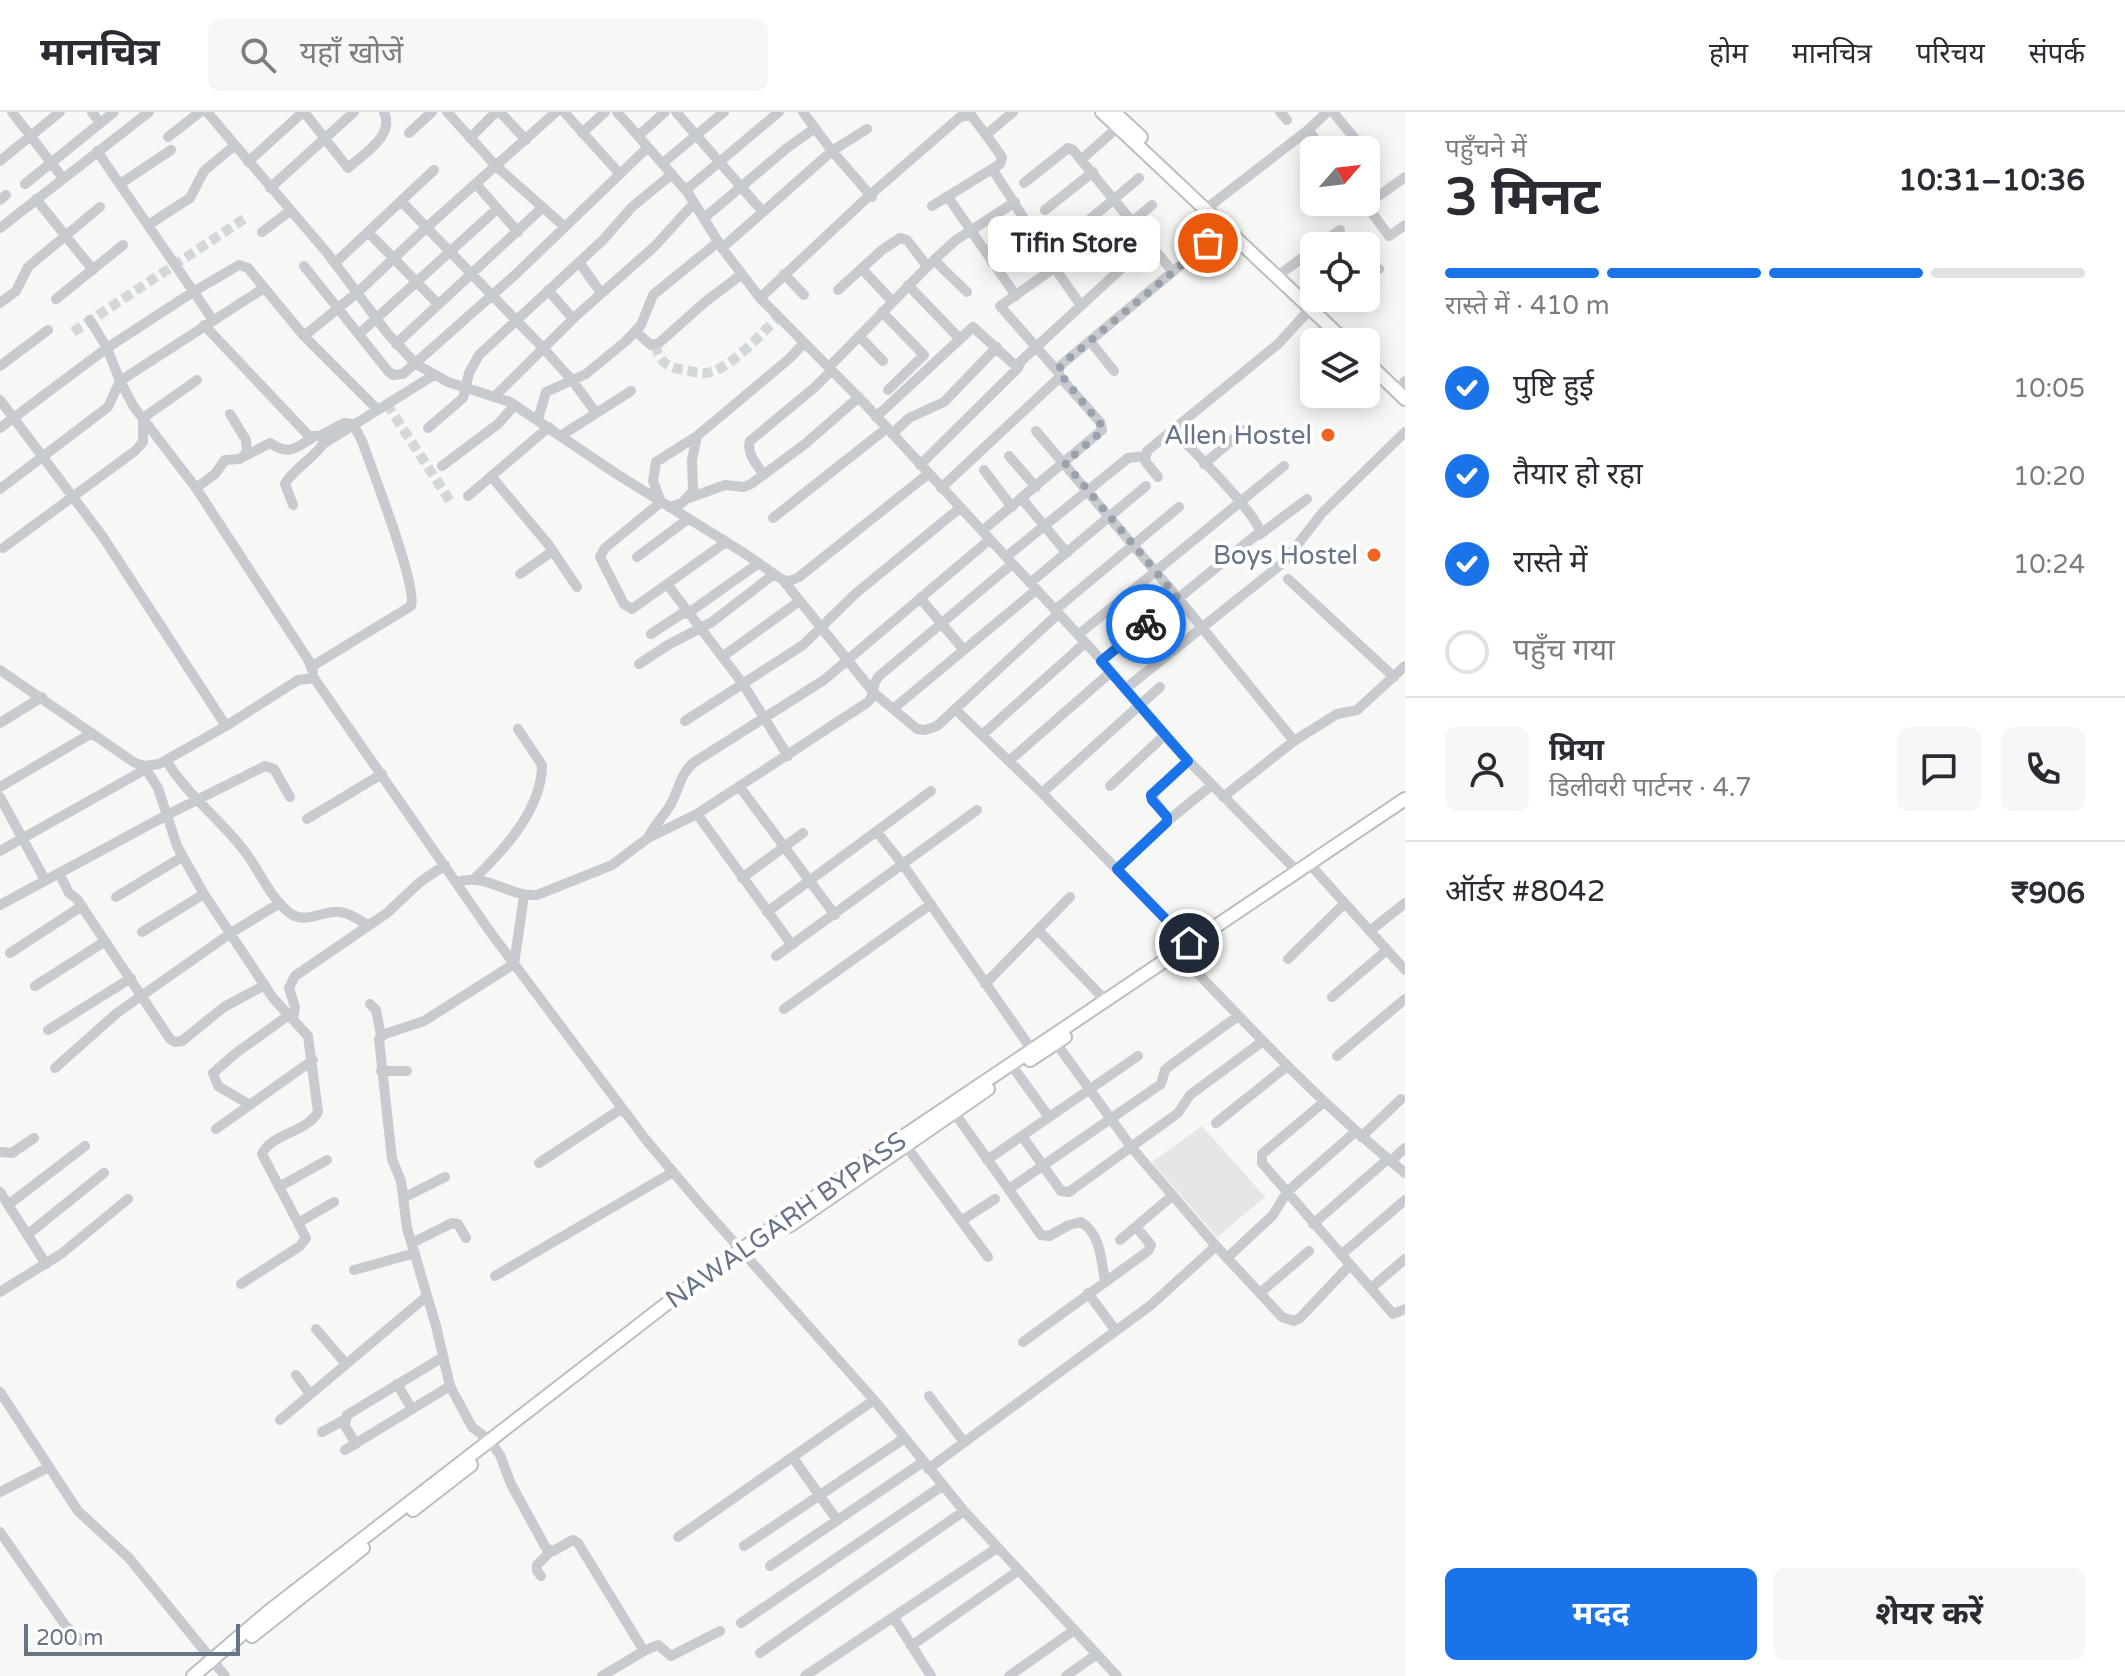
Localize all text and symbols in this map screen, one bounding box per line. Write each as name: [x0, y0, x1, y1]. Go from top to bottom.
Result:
search box: [208, 19, 768, 91]
text: मानचित्र: [40, 30, 160, 76]
icon: search: [236, 33, 280, 77]
text: यहाँ खोजें: [300, 35, 403, 72]
text: होम: [1709, 37, 1748, 71]
text: मानचित्र: [1792, 37, 1872, 71]
text: परिचय: [1916, 37, 1985, 71]
text: संपर्क: [2029, 37, 2085, 71]
text: पहुँचने में: [1445, 133, 1527, 164]
north arrow: [1300, 136, 1380, 216]
map controls: [1300, 136, 1380, 408]
text: 10:31–10:36: [1898, 162, 2085, 199]
text: 3 मिनट: [1445, 166, 1600, 229]
pin: [1174, 209, 1242, 277]
callout: Tifin Store: [988, 215, 1160, 271]
icon: bag: [1186, 221, 1230, 265]
text: Tifin Store: [1011, 228, 1137, 259]
button: locate: [1300, 232, 1380, 312]
text: रास्ते में · 410 m: [1445, 290, 1610, 321]
button: layers: [1300, 328, 1380, 408]
icon: check: [1445, 366, 1489, 410]
text: पुष्टि हुई: [1513, 368, 1594, 405]
text: 10:05: [2013, 373, 2085, 404]
place label: Allen Hostel: [1164, 420, 1312, 451]
marker: Allen Hostel: [1319, 426, 1337, 444]
icon: check: [1445, 454, 1489, 498]
text: तैयार हो रहा: [1513, 456, 1643, 493]
text: 10:20: [2013, 461, 2085, 492]
place label: Boys Hostel: [1213, 540, 1358, 571]
icon: check: [1445, 542, 1489, 586]
text: रास्ते में: [1513, 544, 1588, 581]
marker: Boys Hostel: [1365, 546, 1383, 564]
text: 10:24: [2013, 549, 2085, 580]
courier: [1106, 584, 1186, 664]
icon: bike: [1124, 602, 1168, 646]
text: पहुँच गया: [1513, 632, 1615, 669]
button: person: [1445, 727, 1529, 811]
button: chat: [1897, 727, 1981, 811]
button: phone: [2001, 727, 2085, 811]
text: प्रिया: [1549, 732, 1604, 769]
text: डिलीवरी पार्टनर · 4.7: [1549, 772, 1752, 803]
text: ऑर्डर #8042: [1445, 873, 1606, 910]
text: ₹906: [2011, 875, 2085, 912]
pin: [1155, 909, 1223, 977]
icon: home: [1167, 921, 1211, 965]
street label: NAWALGARH BYPASS: [660, 1125, 912, 1315]
button: मदद: [1445, 1568, 1757, 1660]
button: शेयर करें: [1773, 1568, 2085, 1660]
scale bar: [24, 1620, 240, 1656]
text: 200 m: [36, 1625, 103, 1651]

